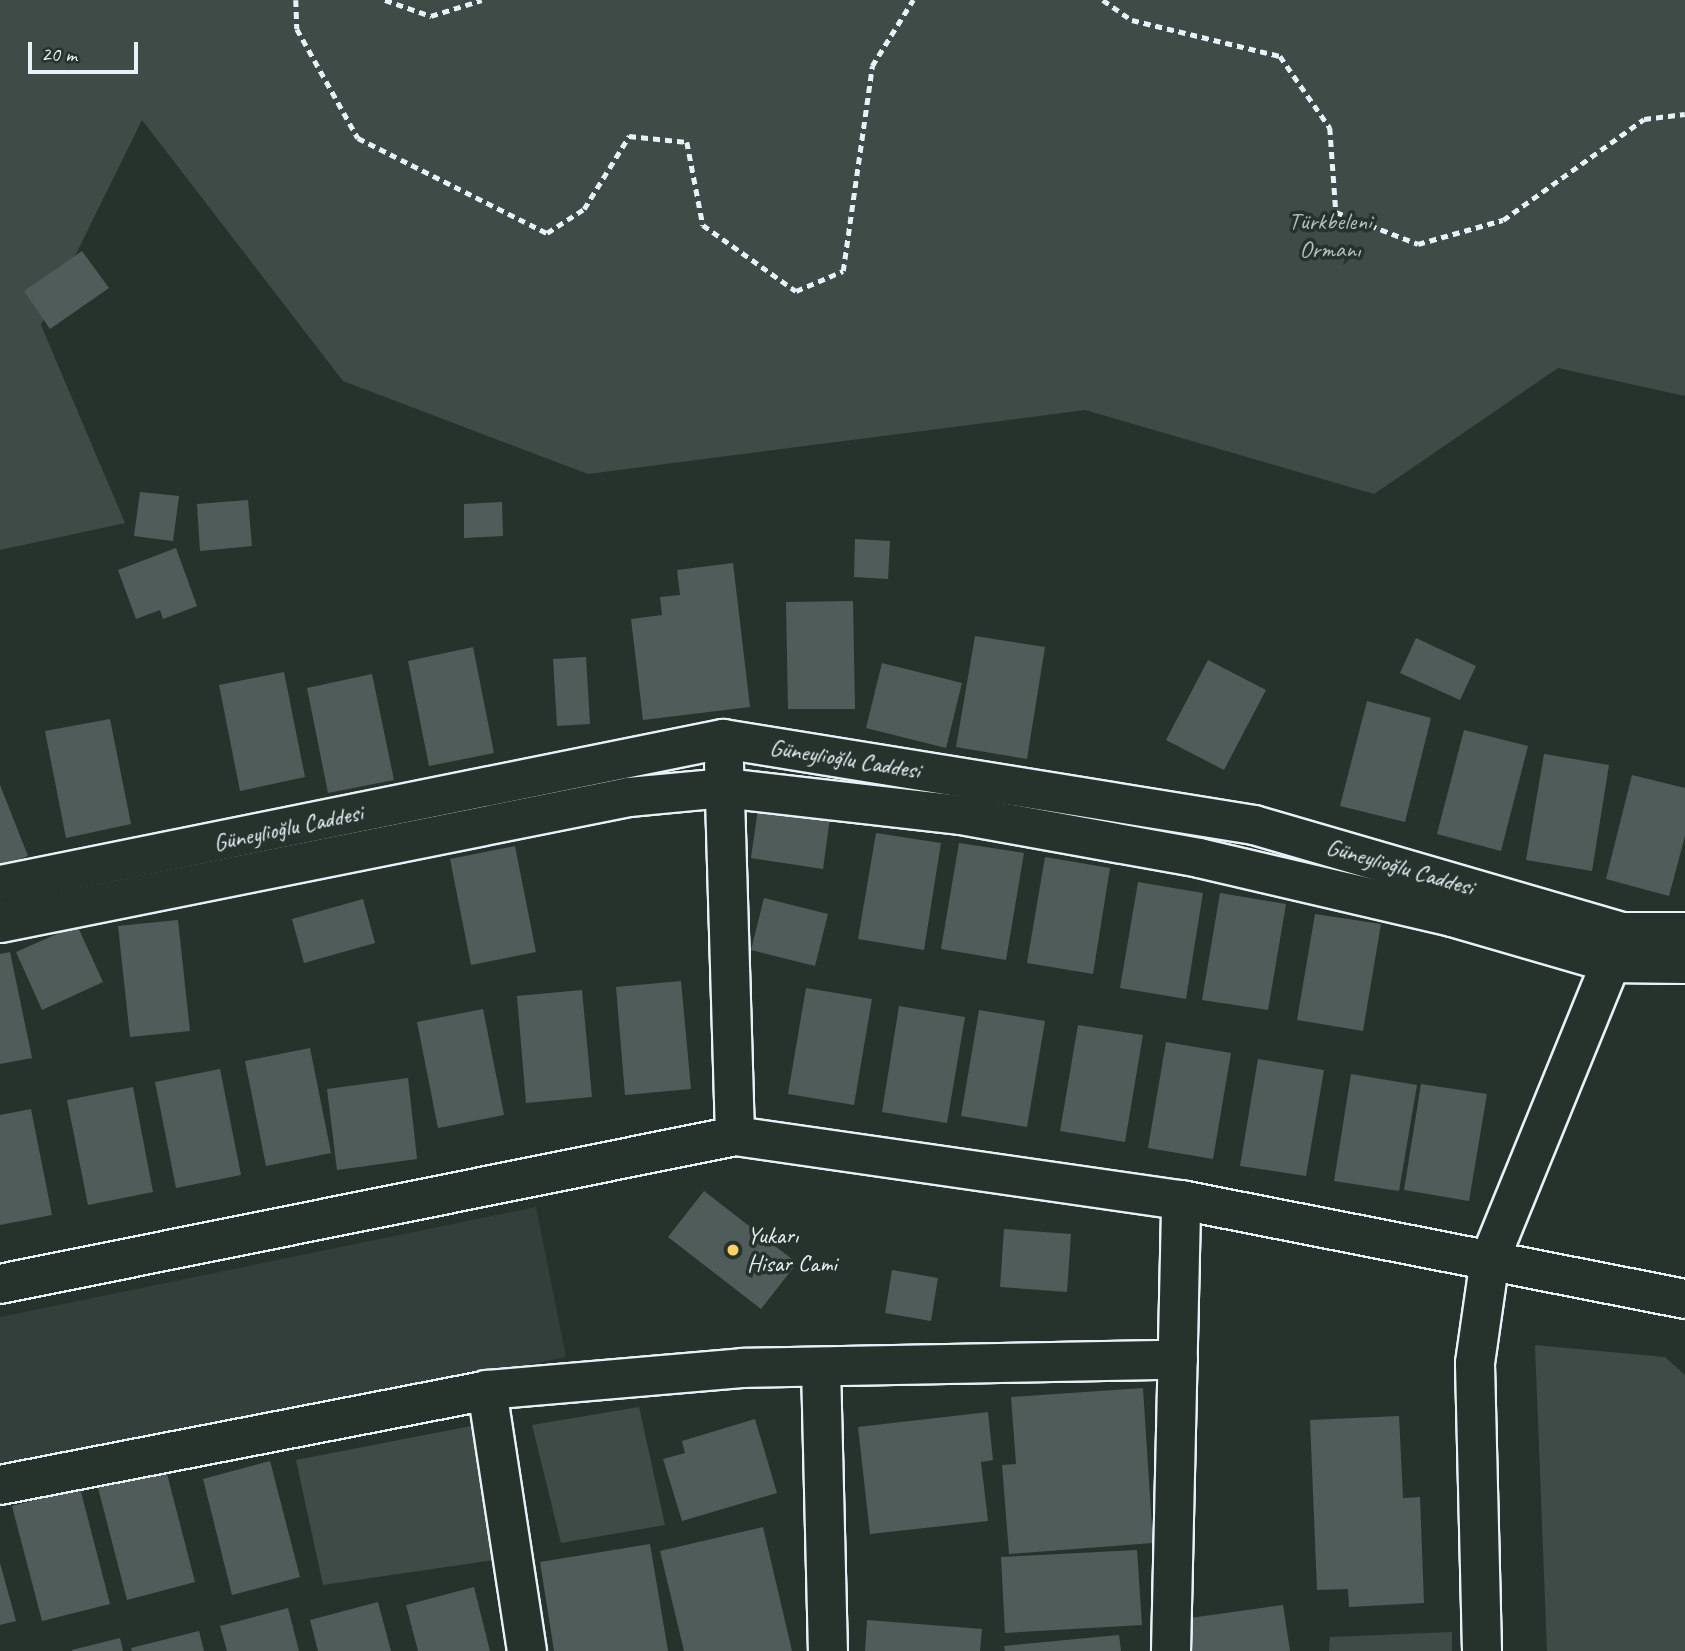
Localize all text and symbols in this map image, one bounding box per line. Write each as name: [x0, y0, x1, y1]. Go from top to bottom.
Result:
scale bar: [32, 28, 142, 72]
text: 20 m: [41, 41, 77, 67]
park label: Türkbeleni Ormanı: [1289, 208, 1371, 264]
street label: Güneylioğlu Caddesi: [767, 733, 923, 785]
street label: Güneylioğlu Caddesi: [210, 798, 366, 858]
street label: Güneylioğlu Caddesi: [1323, 832, 1477, 902]
place label: Yukarı Hisar Cami: [747, 1222, 837, 1278]
marker: Yukarı Hisar Cami: [725, 1242, 741, 1258]

